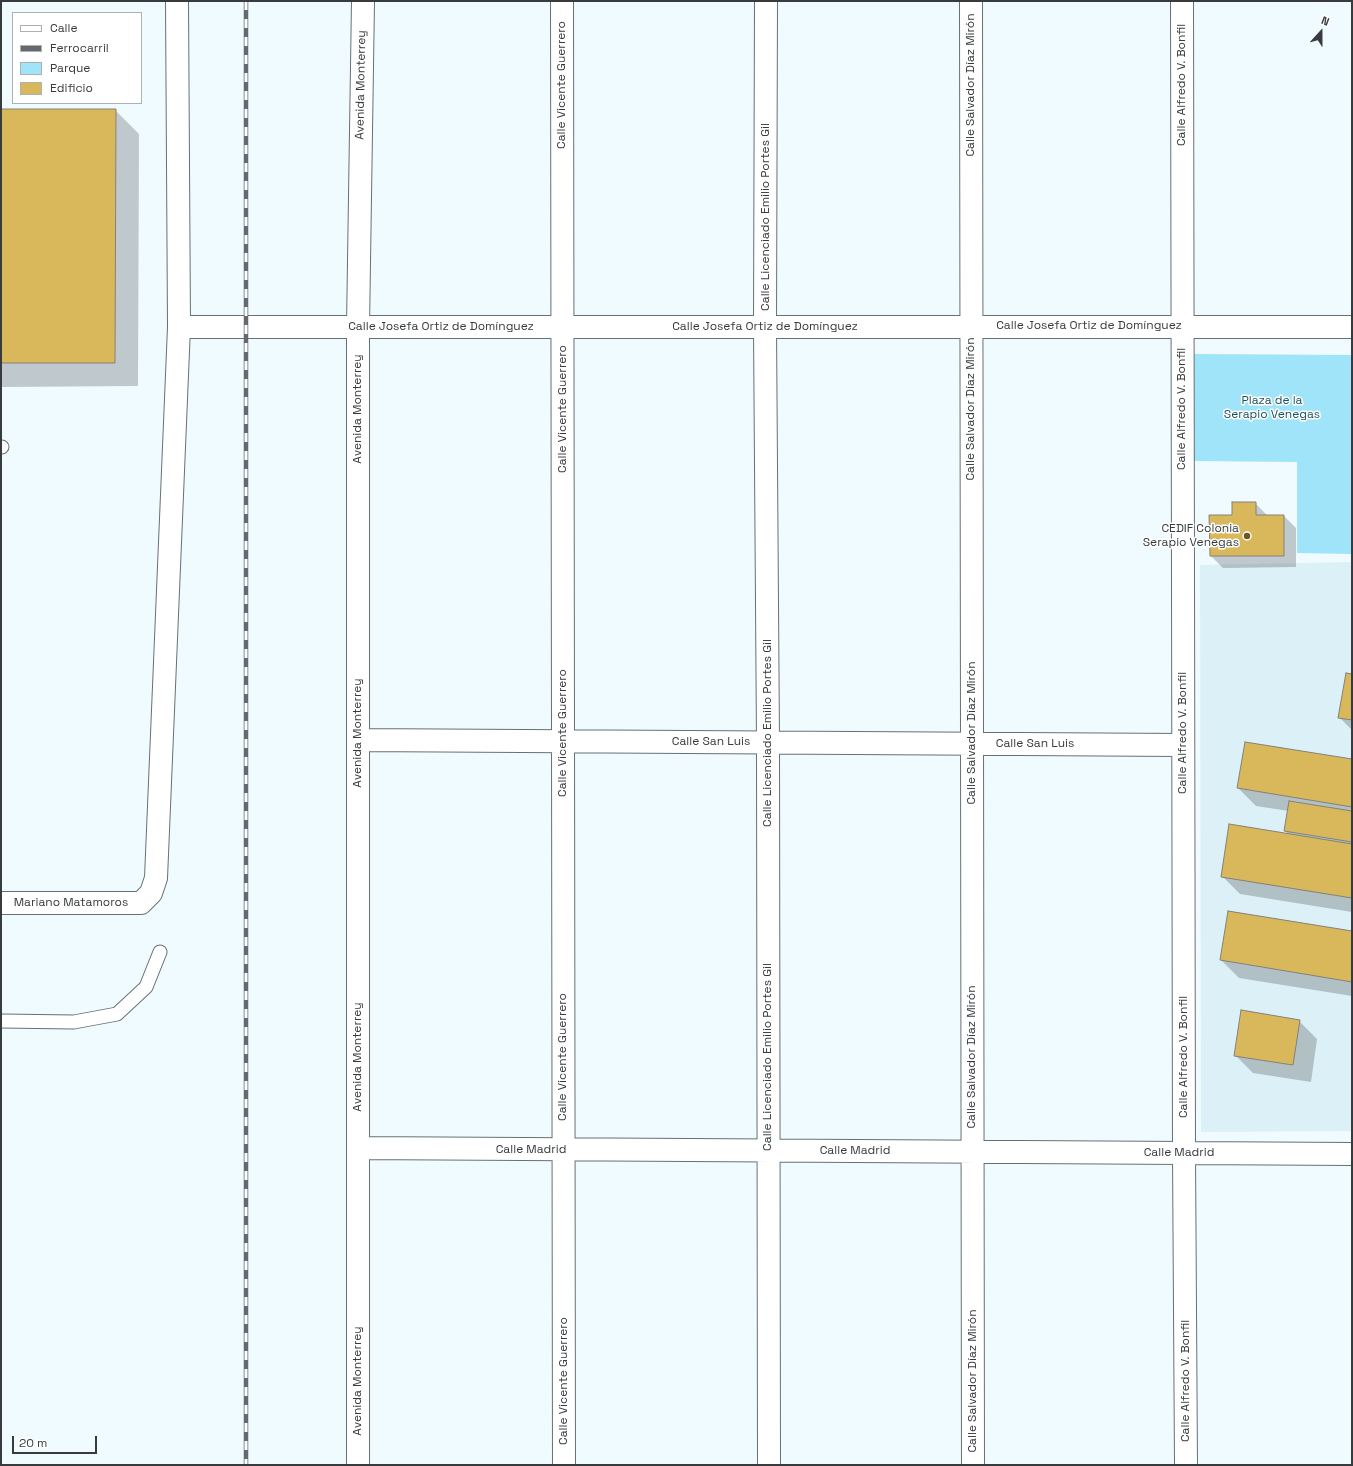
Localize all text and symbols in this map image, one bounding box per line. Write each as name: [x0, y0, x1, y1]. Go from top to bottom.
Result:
legend: [12, 12, 142, 104]
north arrow: [1301, 12, 1341, 52]
street label: Calle Salvador Díaz Mirón: [964, 13, 978, 157]
text: N: [1319, 13, 1331, 29]
text: Calle: [50, 20, 78, 36]
street label: Calle Vicente Guerrero: [555, 21, 569, 149]
street label: Calle Alfredo V. Bonfil: [1175, 24, 1189, 146]
street label: Avenida Monterrey: [353, 30, 369, 140]
text: Ferrocarril: [50, 40, 109, 56]
text: Parque: [50, 60, 90, 76]
text: Edificio: [50, 80, 93, 96]
street label: Calle Licenciado Emilio Portes Gil: [759, 123, 773, 311]
street label: Calle Josefa Ortiz de Domínguez: [996, 319, 1182, 333]
street label: Calle Josefa Ortiz de Domínguez: [348, 320, 534, 334]
street label: Calle Josefa Ortiz de Domínguez: [672, 320, 858, 334]
street label: Calle Salvador Díaz Mirón: [964, 337, 978, 481]
street label: Calle Vicente Guerrero: [556, 345, 570, 473]
street label: Calle Alfredo V. Bonfil: [1175, 348, 1189, 470]
street label: Avenida Monterrey: [351, 354, 365, 464]
park label: Plaza de la Serapio Venegas: [1224, 394, 1320, 422]
place label: CEDIF Colonia Serapio Venegas: [1143, 522, 1239, 550]
marker: CEDIF Colonia Serapio Venegas: [1242, 531, 1252, 541]
street label: Calle Licenciado Emilio Portes Gil: [761, 639, 775, 827]
street label: Calle Salvador Díaz Mirón: [965, 661, 979, 805]
street label: Calle Vicente Guerrero: [556, 669, 570, 797]
street label: Calle Alfredo V. Bonfil: [1176, 672, 1190, 794]
street label: Avenida Monterrey: [351, 678, 365, 788]
street label: Calle San Luis: [672, 735, 750, 749]
street label: Calle San Luis: [996, 737, 1074, 751]
street label: Mariano Matamoros: [14, 896, 128, 910]
street label: Calle Licenciado Emilio Portes Gil: [761, 963, 775, 1151]
street label: Calle Salvador Díaz Mirón: [965, 985, 979, 1129]
street label: Calle Vicente Guerrero: [556, 993, 570, 1121]
street label: Calle Alfredo V. Bonfil: [1177, 996, 1191, 1118]
street label: Avenida Monterrey: [351, 1002, 365, 1112]
street label: Calle Madrid: [496, 1143, 566, 1157]
street label: Calle Madrid: [820, 1144, 890, 1158]
street label: Calle Madrid: [1144, 1146, 1214, 1160]
street label: Calle Salvador Díaz Mirón: [966, 1309, 980, 1453]
street label: Calle Vicente Guerrero: [557, 1317, 571, 1445]
street label: Calle Alfredo V. Bonfil: [1179, 1320, 1193, 1442]
street label: Avenida Monterrey: [351, 1326, 365, 1436]
scale bar: [14, 1428, 99, 1454]
text: 20 m: [19, 1435, 47, 1451]

